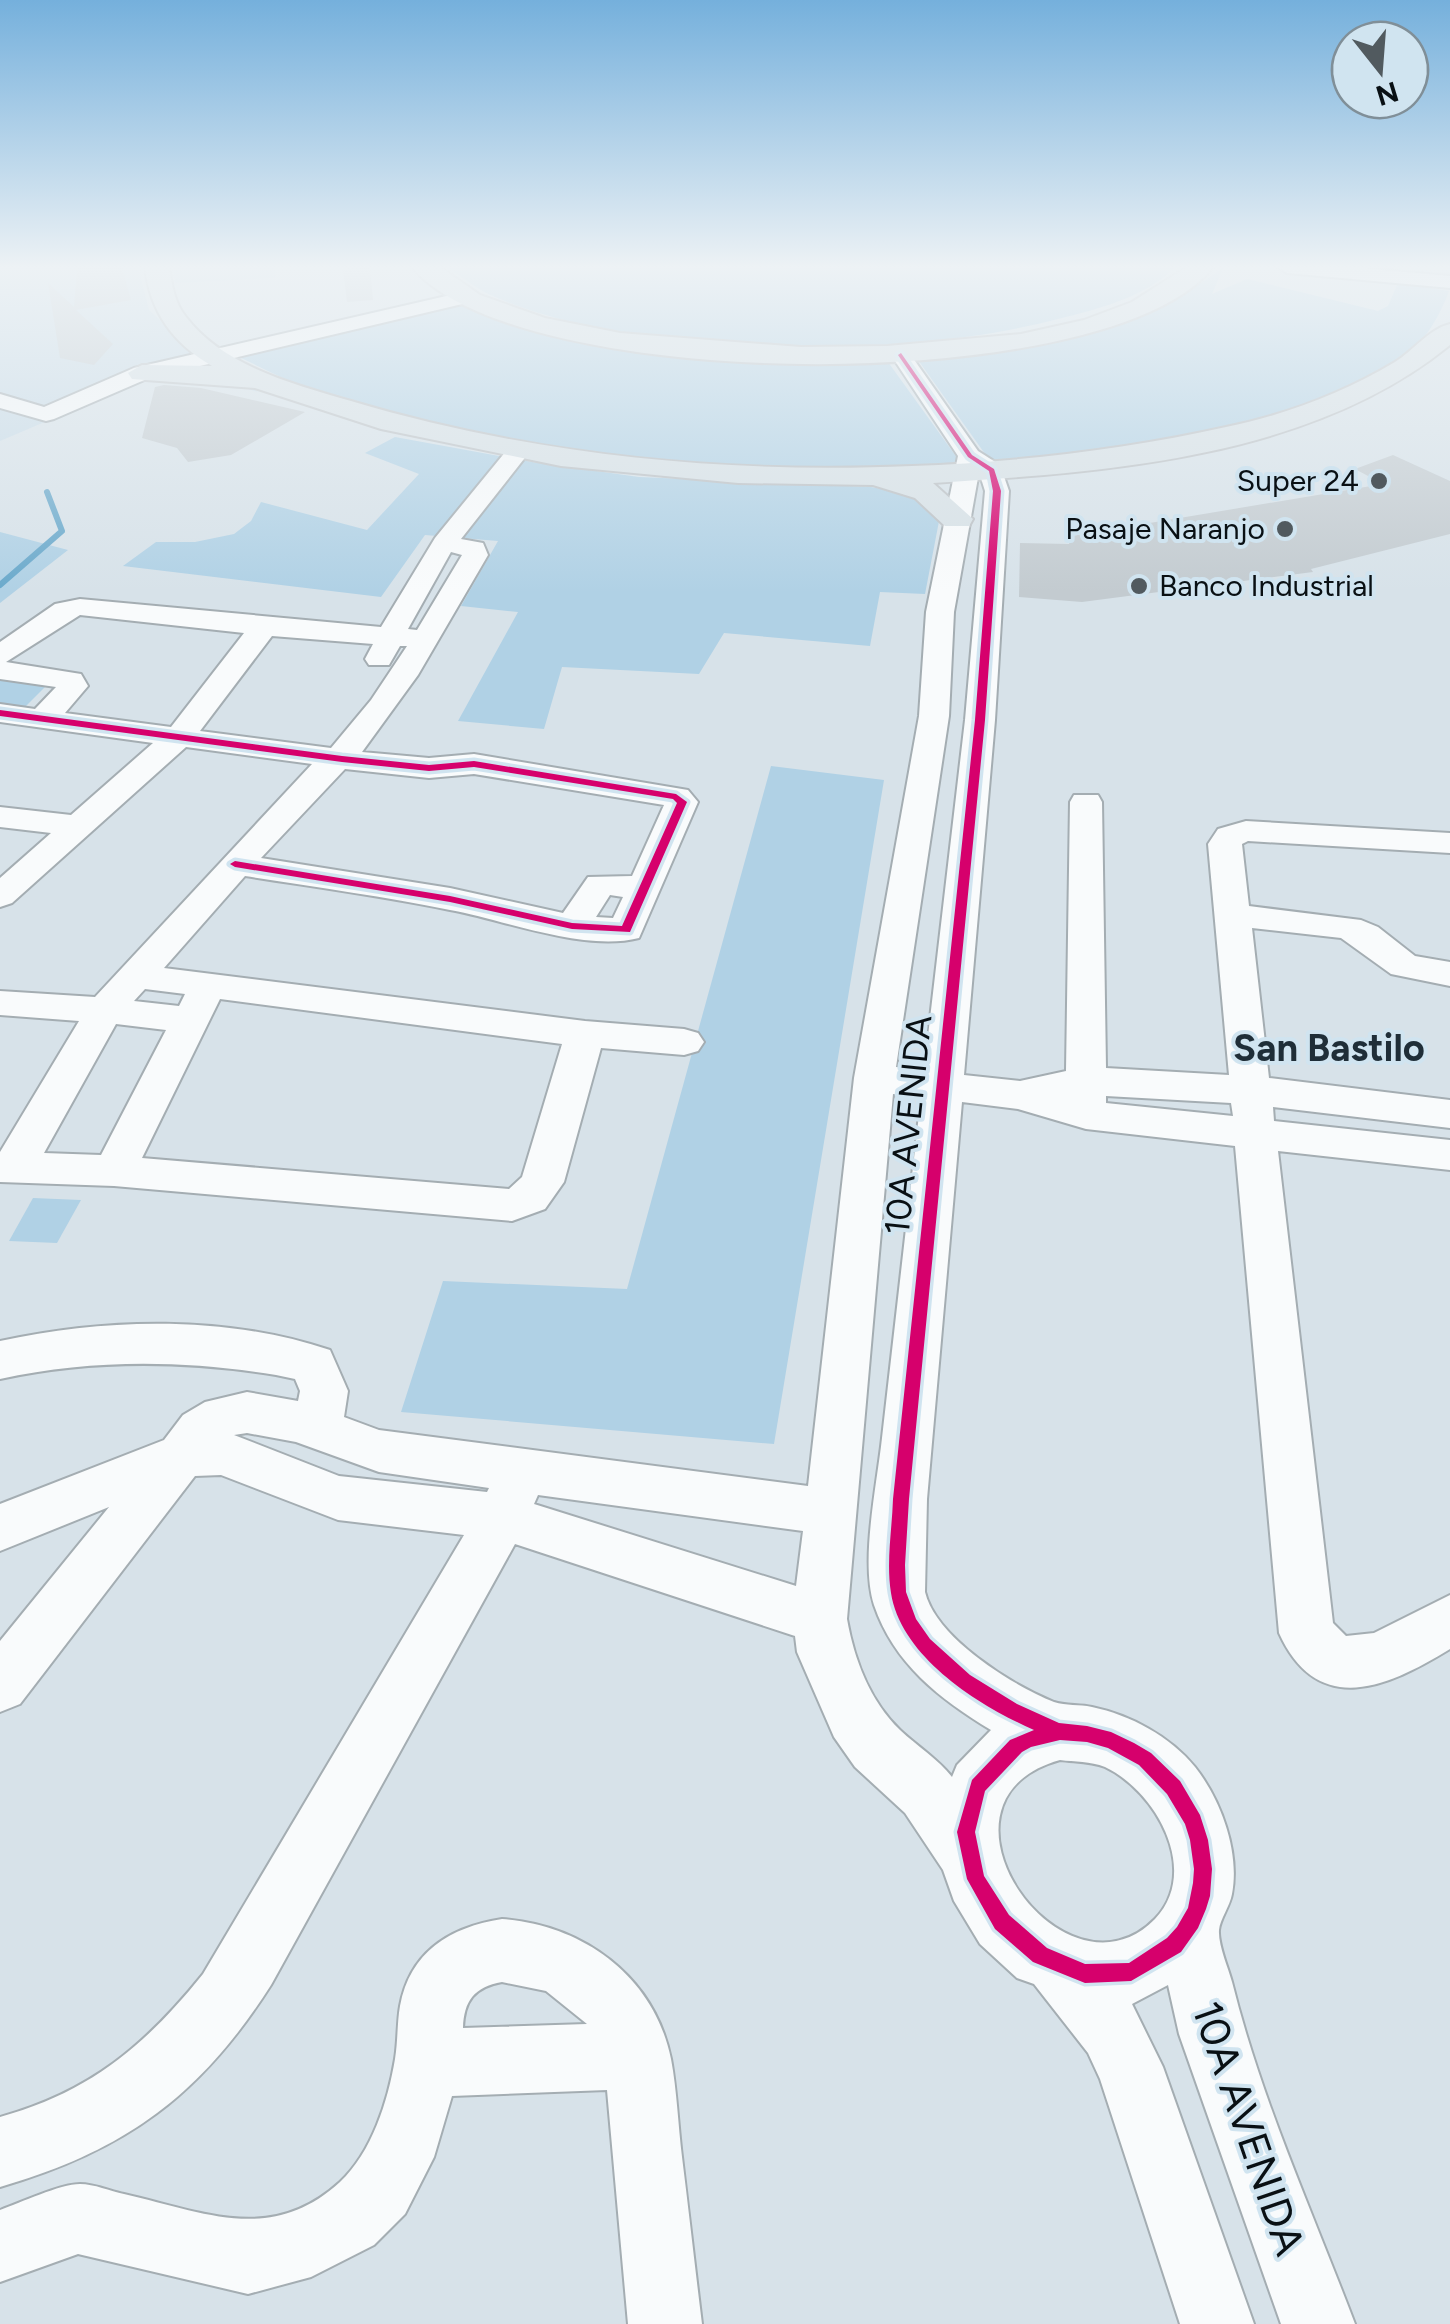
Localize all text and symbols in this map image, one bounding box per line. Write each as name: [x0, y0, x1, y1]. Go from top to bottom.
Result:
north arrow: [1330, 20, 1430, 120]
text: N: [1372, 74, 1403, 113]
place label: Super 24: [1237, 462, 1359, 499]
marker: Super 24: [1368, 470, 1390, 492]
place label: Pasaje Naranjo: [1065, 510, 1265, 547]
marker: Pasaje Naranjo: [1274, 518, 1296, 540]
place label: Banco Industrial: [1159, 567, 1374, 604]
marker: Banco Industrial: [1128, 575, 1150, 597]
street label: 10A AVENIDA: [876, 1013, 940, 1237]
district label: San Bastilo: [1233, 1025, 1425, 1071]
street label: 10A AVENIDA: [1181, 1995, 1316, 2262]

